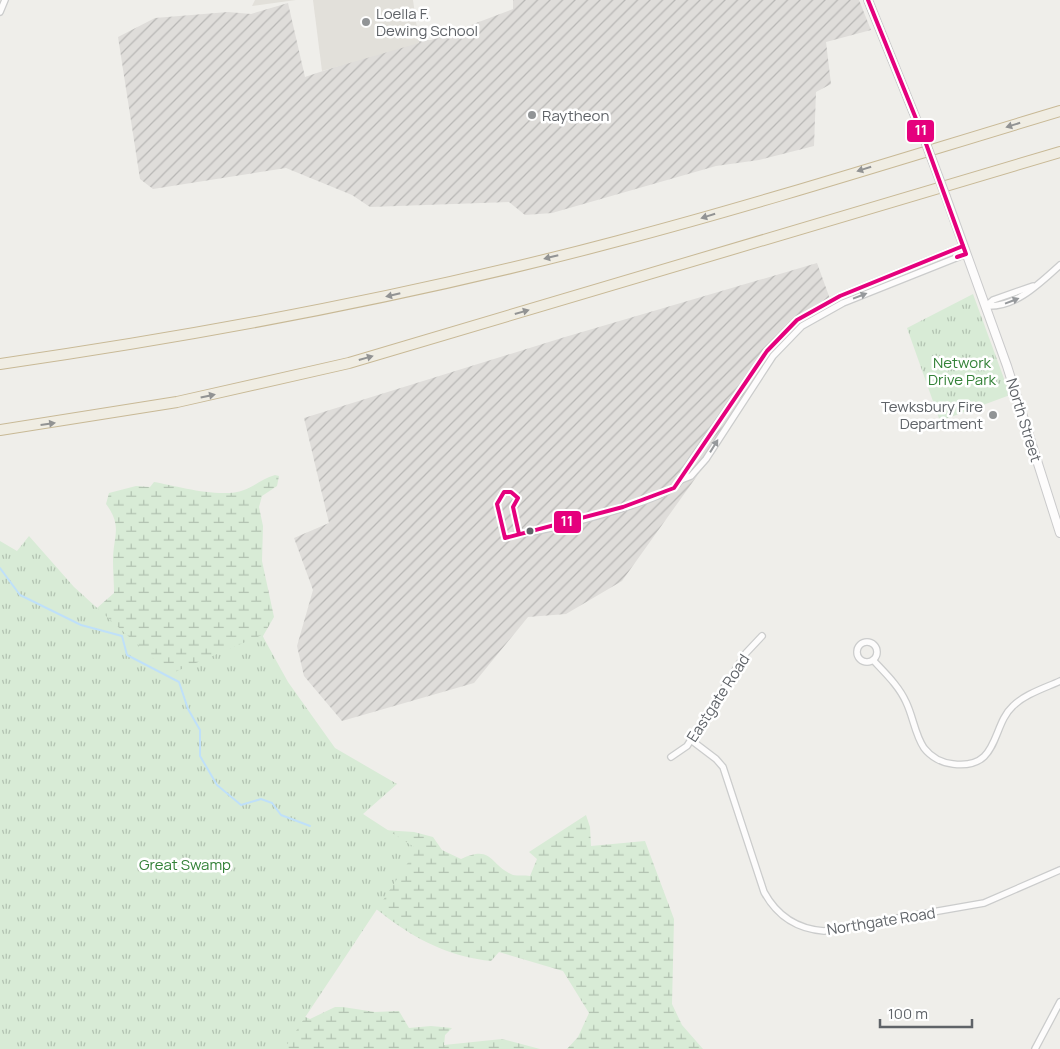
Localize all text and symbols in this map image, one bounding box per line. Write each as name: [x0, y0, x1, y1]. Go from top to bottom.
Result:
place label: Loella F. Dewing School: [376, 3, 478, 41]
marker: Loella F. Dewing School: [360, 16, 372, 28]
place label: Raytheon: [542, 105, 609, 126]
marker: Raytheon: [526, 109, 538, 121]
line badge: 11: [906, 119, 935, 143]
text: 11: [915, 120, 927, 139]
one-way arrow: [1006, 121, 1021, 129]
one-way arrow: [857, 166, 872, 174]
one-way arrow: [701, 212, 716, 220]
one-way arrow: [544, 254, 559, 262]
one-way arrow: [385, 291, 401, 299]
one-way arrow: [853, 292, 868, 299]
one-way arrow: [1005, 297, 1020, 305]
one-way arrow: [515, 308, 530, 316]
park label: Network Drive Park: [928, 352, 997, 390]
one-way arrow: [359, 354, 374, 362]
street label: North Street: [1001, 376, 1047, 464]
one-way arrow: [201, 392, 216, 400]
place label: Tewksbury Fire Department: [881, 396, 983, 434]
marker: Tewksbury Fire Department: [987, 409, 999, 421]
one-way arrow: [41, 420, 57, 428]
one-way arrow: [709, 439, 719, 452]
line badge: 11: [553, 510, 582, 534]
text: 11: [561, 511, 573, 530]
unlabelled marker: [525, 526, 535, 536]
street label: Eastgate Road: [682, 650, 754, 746]
park label: Great Swamp: [139, 854, 231, 875]
street label: Northgate Road: [825, 902, 937, 940]
scale bar: [880, 996, 972, 1028]
text: 100 m: [888, 1003, 928, 1024]

